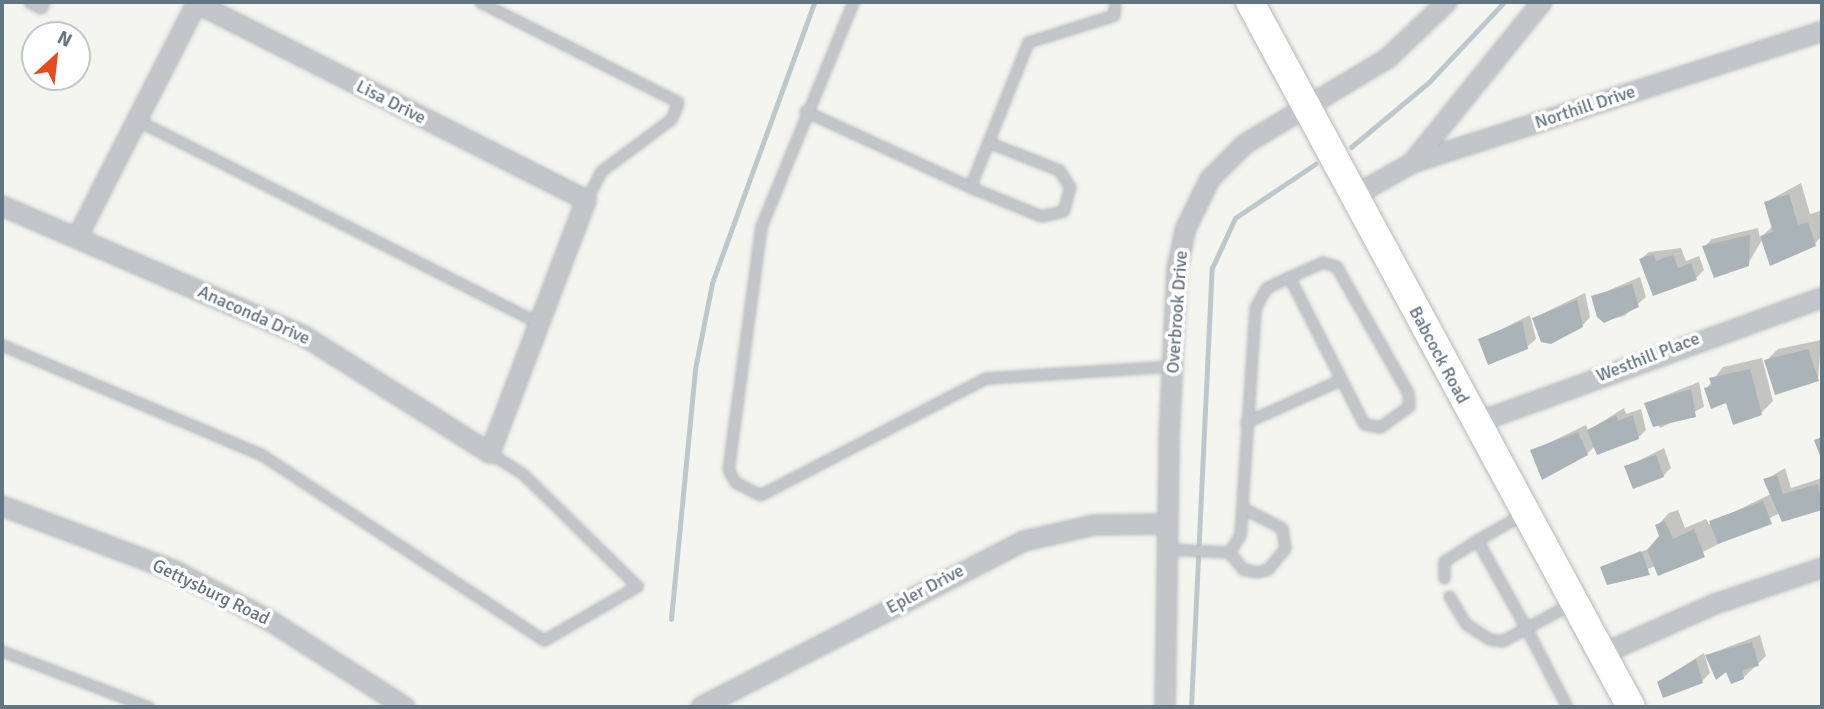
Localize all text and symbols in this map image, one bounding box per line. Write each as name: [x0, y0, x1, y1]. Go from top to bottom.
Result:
north arrow: [21, 21, 91, 91]
text: N: [53, 25, 76, 53]
street label: Lisa Drive: [353, 75, 429, 129]
street label: Northill Drive: [1532, 81, 1638, 133]
street label: Overbrook Drive: [1162, 250, 1192, 374]
street label: Anaconda Drive: [195, 281, 313, 349]
street label: Babcock Road: [1404, 303, 1474, 407]
street label: Westhill Place: [1593, 327, 1703, 387]
street label: Gettysburg Road: [149, 554, 273, 630]
street label: Epler Drive: [883, 560, 967, 618]

